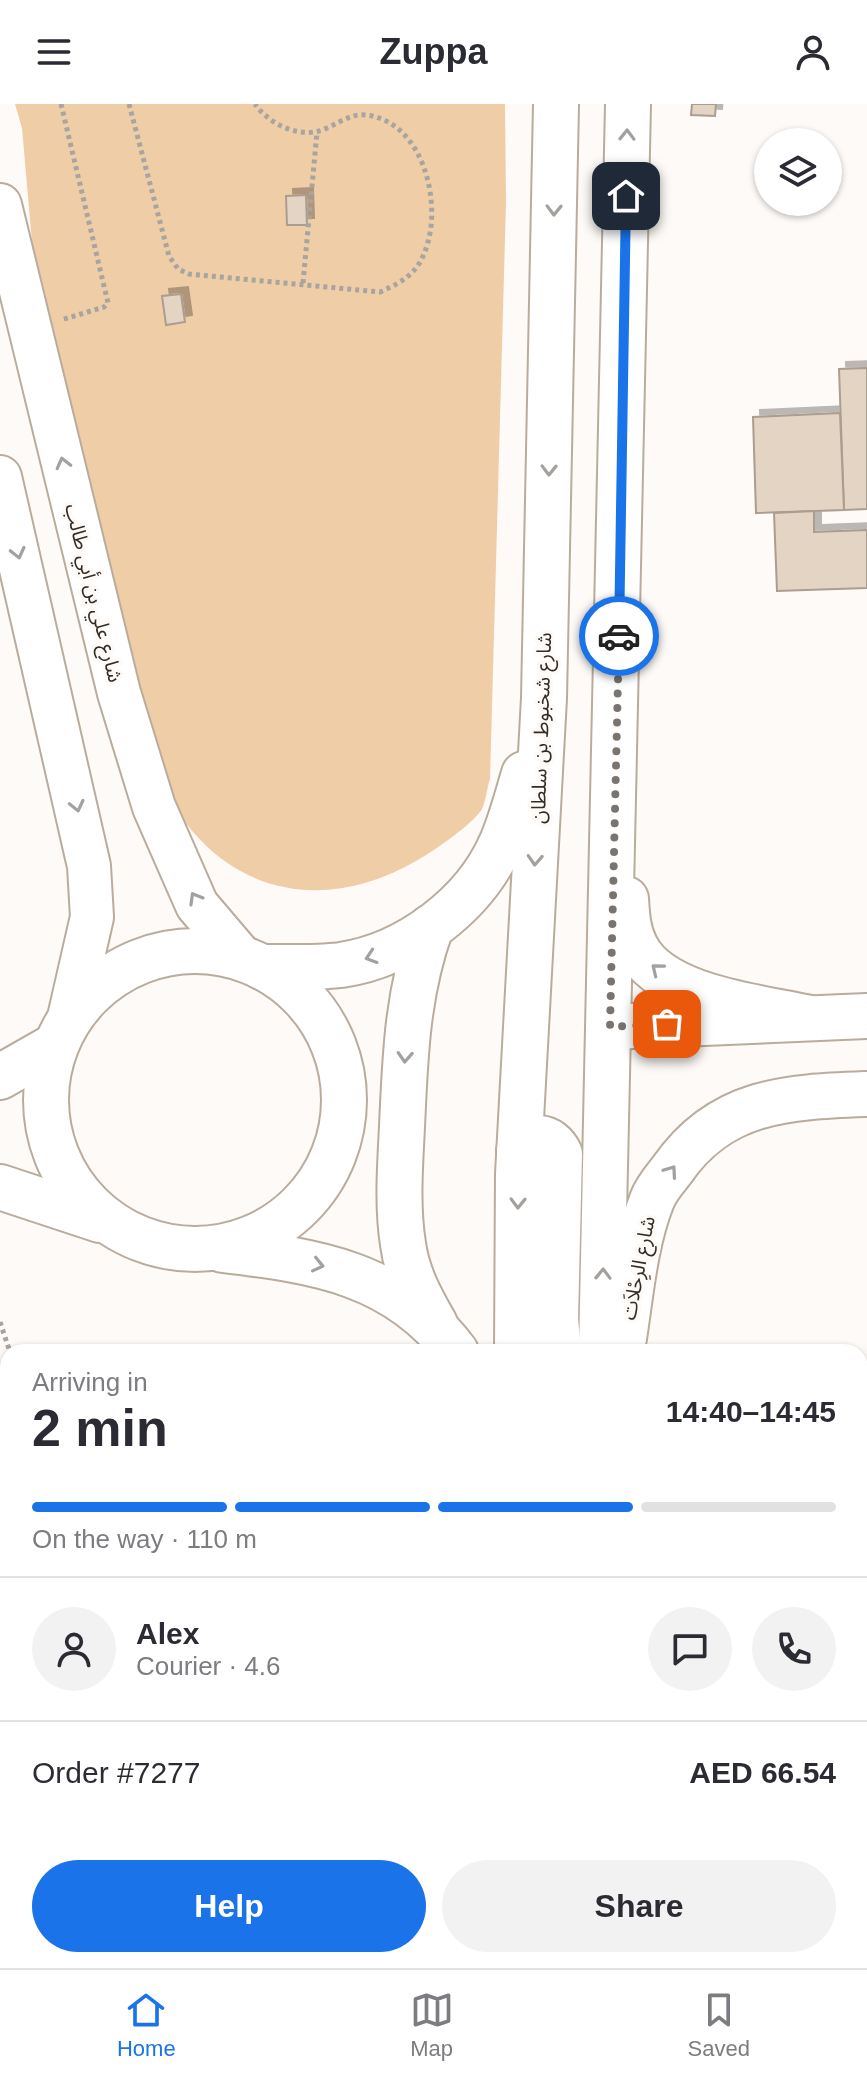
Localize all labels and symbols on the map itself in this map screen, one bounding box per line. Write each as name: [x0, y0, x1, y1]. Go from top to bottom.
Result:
one-way arrow: [619, 128, 636, 141]
pin: [592, 162, 660, 230]
one-way arrow: [545, 204, 563, 217]
one-way arrow: [55, 456, 72, 470]
one-way arrow: [540, 464, 558, 477]
street label: شارع علي بن أبي طالب: [57, 501, 127, 686]
one-way arrow: [9, 546, 26, 559]
courier: [579, 596, 659, 676]
street label: شارع شخبوط بن سلطان: [527, 632, 559, 824]
one-way arrow: [68, 799, 85, 812]
one-way arrow: [527, 854, 544, 867]
one-way arrow: [189, 892, 205, 907]
one-way arrow: [364, 948, 378, 964]
one-way arrow: [651, 965, 666, 979]
pin: [633, 990, 701, 1058]
one-way arrow: [397, 1051, 414, 1064]
one-way arrow: [661, 1166, 676, 1180]
one-way arrow: [509, 1197, 527, 1210]
street label: شارع الرِحْلاَت: [617, 1214, 663, 1323]
one-way arrow: [310, 1255, 324, 1272]
one-way arrow: [594, 1267, 611, 1280]

